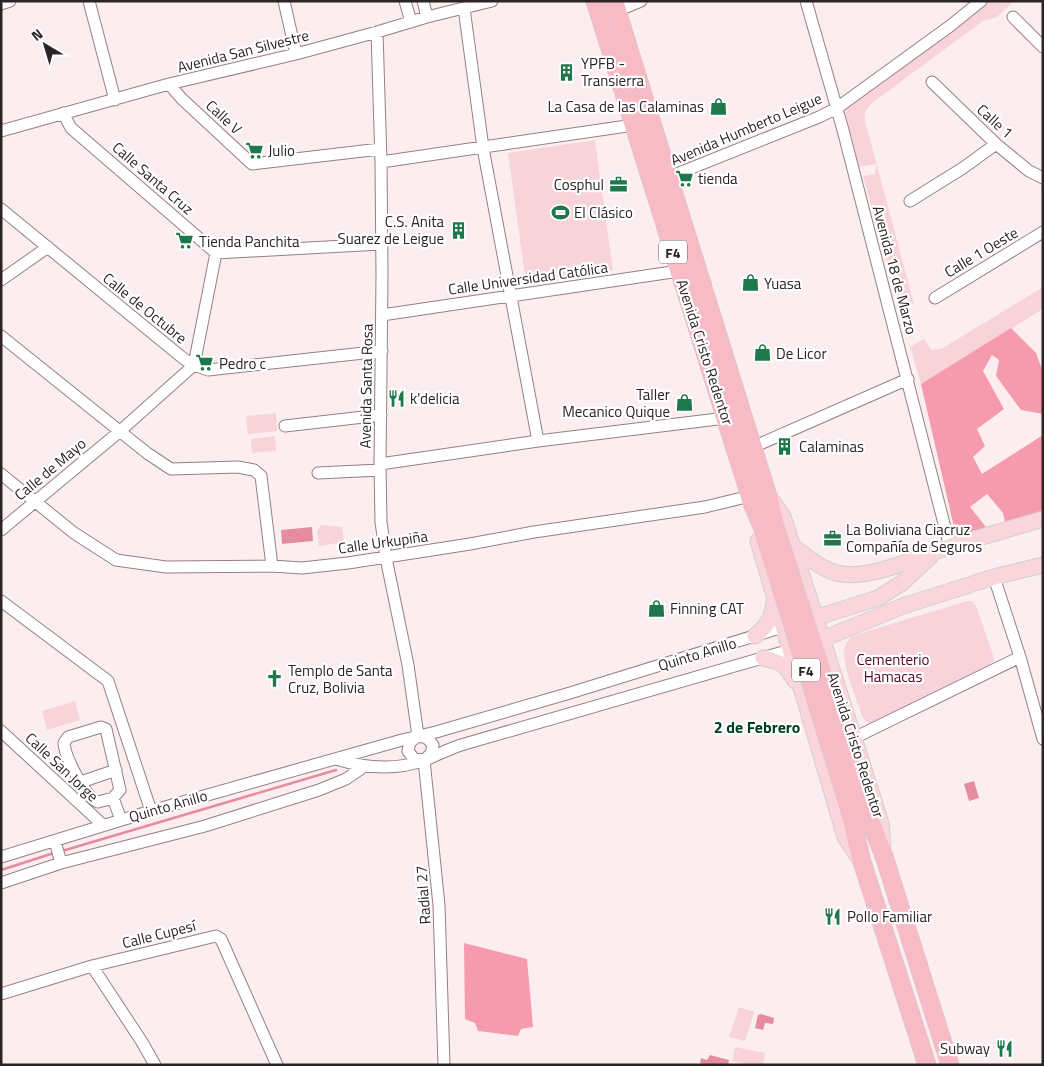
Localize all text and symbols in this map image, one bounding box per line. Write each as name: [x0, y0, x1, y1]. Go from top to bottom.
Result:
north arrow: [20, 20, 70, 70]
text: N: [26, 23, 47, 46]
street label: Avenida San Silvestre: [175, 24, 311, 78]
place label: YPFB - Transierra: [581, 52, 645, 92]
building icon: YPFB - Transierra: [557, 62, 577, 82]
street label: Avenida Humberto Leigue: [667, 87, 825, 171]
street label: Calle V: [201, 94, 247, 140]
place label: La Casa de las Calaminas: [547, 95, 704, 118]
shop icon: La Casa de las Calaminas: [708, 96, 728, 116]
street label: Calle 1: [972, 98, 1018, 144]
street label: Calle Santa Cruz: [107, 136, 199, 220]
place label: Julio: [268, 139, 295, 162]
supermarket icon: Julio: [244, 140, 264, 160]
place label: tienda: [698, 167, 738, 190]
supermarket icon: tienda: [674, 168, 694, 188]
place label: Cosphul: [554, 173, 604, 196]
office icon: Cosphul: [608, 174, 628, 194]
place label: El Clásico: [574, 201, 633, 224]
sports icon: El Clásico: [550, 202, 570, 222]
street label: Avenida 18 de Marzo: [867, 203, 923, 337]
place label: C.S. Anita Suarez de Leigue: [338, 210, 444, 250]
building icon: C.S. Anita Suarez de Leigue: [448, 220, 468, 240]
street label: Calle 1 Oeste: [940, 221, 1022, 283]
place label: Tienda Panchita: [199, 230, 300, 253]
supermarket icon: Tienda Panchita: [175, 231, 195, 251]
road number: F4: [659, 240, 687, 264]
street label: Calle Universidad Católica: [447, 255, 610, 301]
street label: Calle de Octubre: [98, 267, 192, 349]
place label: Yuasa: [764, 272, 802, 295]
shop icon: Yuasa: [740, 273, 760, 293]
street label: Avenida Cristo Redentor: [671, 276, 739, 428]
street label: Avenida Santa Rosa: [353, 323, 379, 449]
place label: De Licor: [776, 342, 827, 365]
shop icon: De Licor: [752, 343, 772, 363]
place label: Pedro c: [219, 352, 266, 375]
supermarket icon: Pedro c: [195, 353, 215, 373]
place label: Taller Mecanico Quique: [562, 383, 670, 423]
place label: k'delicia: [410, 387, 460, 410]
restaurant icon: k'delicia: [386, 388, 406, 408]
shop icon: Taller Mecanico Quique: [674, 393, 694, 413]
street label: Calle de Mayo: [9, 432, 91, 506]
place label: Calaminas: [799, 435, 864, 458]
building icon: Calaminas: [775, 436, 795, 456]
place label: La Boliviana Ciacruz Compañía de Seguros: [846, 518, 982, 558]
street label: Calle Urkupiña: [337, 524, 430, 560]
office icon: La Boliviana Ciacruz Compañía de Seguros: [822, 528, 842, 548]
place label: Finning CAT: [670, 597, 744, 620]
shop icon: Finning CAT: [646, 598, 666, 618]
street label: Quinto Anillo: [655, 631, 739, 677]
park label: Cementerio Hamacas: [857, 648, 930, 688]
road number: F4: [792, 658, 820, 682]
place label: Templo de Santa Cruz, Bolivia: [288, 659, 393, 699]
church icon: Templo de Santa Cruz, Bolivia: [264, 669, 284, 689]
street label: Avenida Cristo Redentor: [822, 669, 890, 821]
district label: 2 de Febrero: [714, 715, 800, 739]
street label: Calle San Jorge: [20, 727, 104, 807]
street label: Quinto Anillo: [126, 784, 210, 828]
street label: Radial 27: [409, 865, 437, 925]
place label: Pollo Familiar: [847, 905, 932, 928]
restaurant icon: Pollo Familiar: [823, 906, 843, 926]
street label: Calle Cupesí: [120, 913, 200, 954]
place label: Subway: [940, 1037, 990, 1060]
restaurant icon: Subway: [994, 1038, 1014, 1058]

